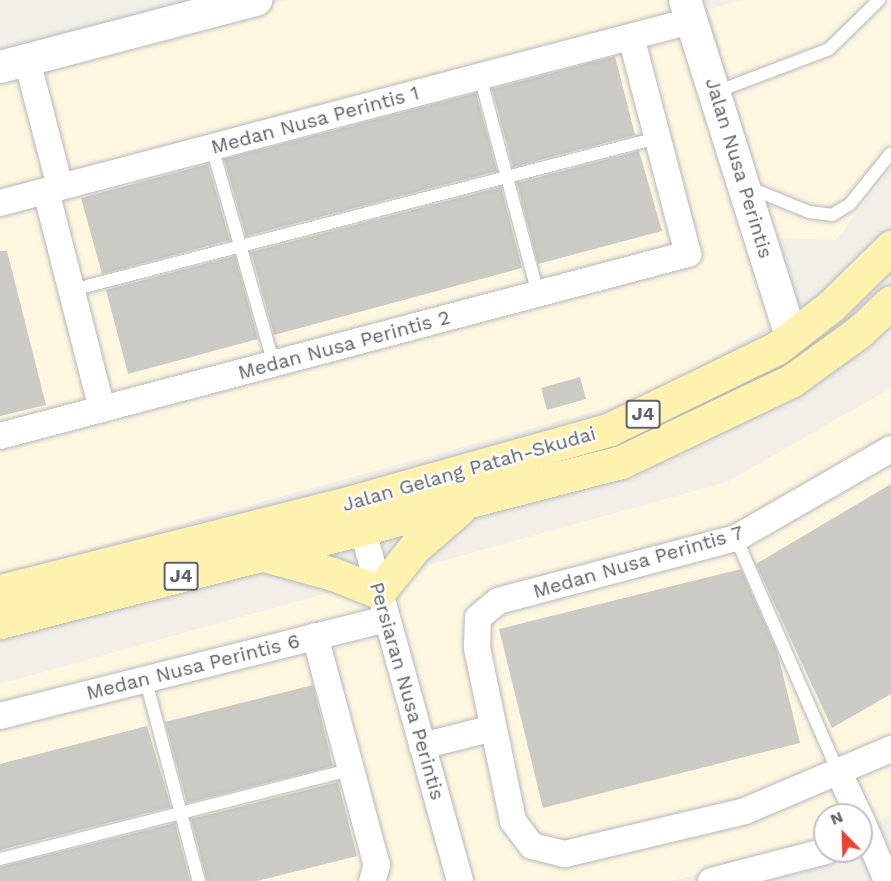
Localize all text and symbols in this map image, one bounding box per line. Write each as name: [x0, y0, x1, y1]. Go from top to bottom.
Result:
street label: Jalan Nusa Perintis: [700, 75, 778, 261]
street label: Medan Nusa Perintis 1: [208, 81, 422, 159]
street label: Medan Nusa Perintis 2: [235, 305, 453, 385]
road number: J4: [625, 399, 661, 429]
street label: Jalan Gelang Patah-Skudai: [339, 421, 599, 517]
street label: Medan Nusa Perintis 7: [530, 520, 746, 604]
road number: J4: [163, 561, 199, 591]
street label: Persiaran Nusa Perintis: [364, 579, 450, 803]
street label: Medan Nusa Perintis 6: [84, 629, 302, 705]
north arrow: [813, 803, 873, 863]
text: N: [827, 807, 846, 829]

